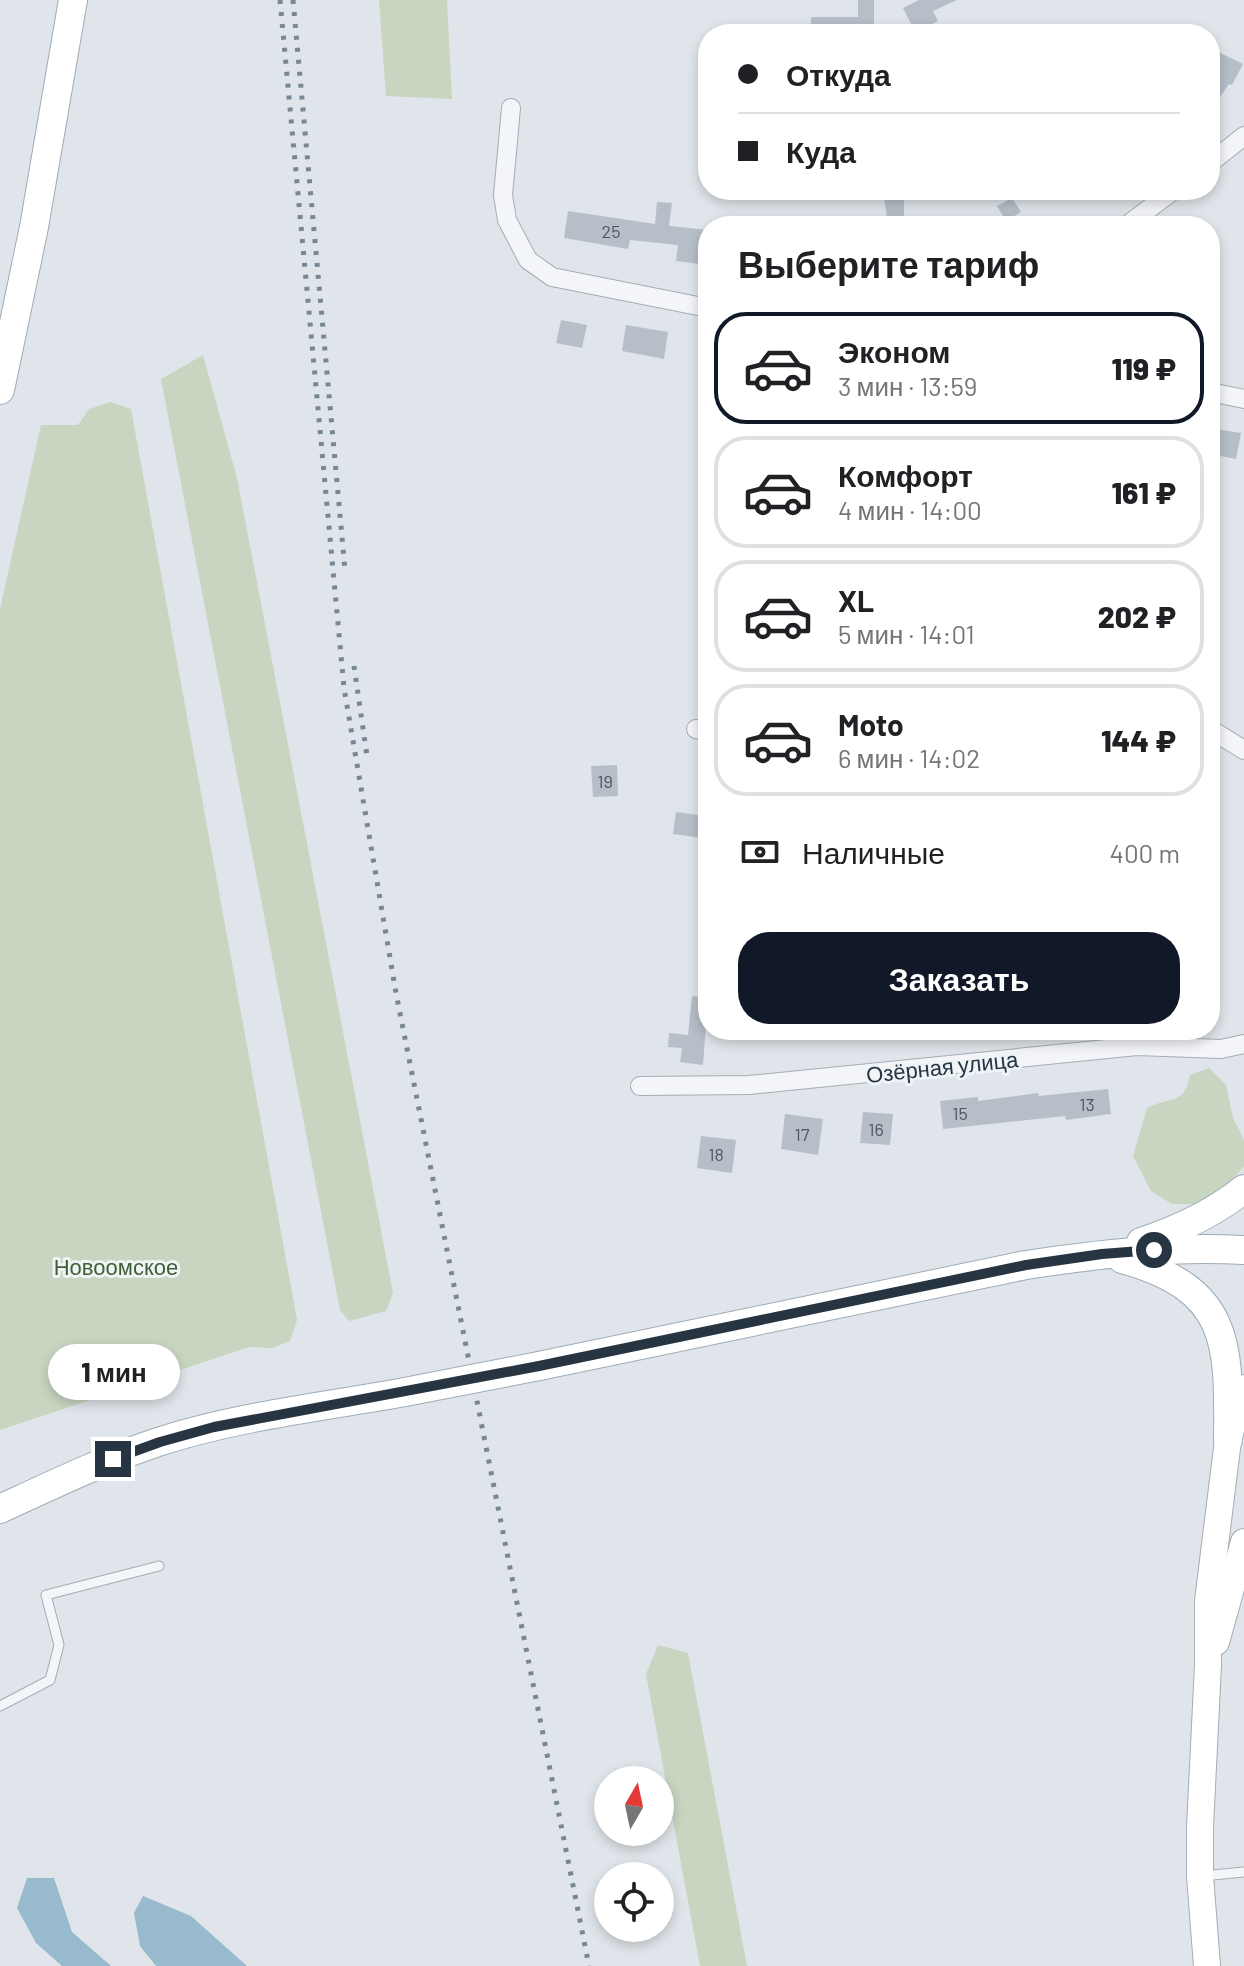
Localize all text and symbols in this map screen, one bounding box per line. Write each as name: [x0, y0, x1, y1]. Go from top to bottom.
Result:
text: Откуда: [786, 56, 891, 92]
text: Куда: [786, 133, 856, 169]
house number: 25: [602, 220, 620, 242]
text: Выберите тариф: [738, 242, 1039, 285]
icon: car: [742, 332, 814, 404]
text: Эконом: [838, 333, 951, 369]
text: 119 ₽: [1111, 350, 1176, 386]
text: 3 мин · 13:59: [838, 370, 977, 401]
icon: car: [742, 456, 814, 528]
text: Комфорт: [838, 457, 973, 493]
text: 161 ₽: [1111, 474, 1176, 510]
text: 4 мин · 14:00: [838, 494, 982, 525]
icon: car: [742, 580, 814, 652]
text: XL: [838, 582, 874, 618]
text: 202 ₽: [1098, 598, 1176, 634]
text: 5 мин · 14:01: [838, 618, 974, 649]
icon: car: [742, 704, 814, 776]
text: Moto: [838, 706, 904, 742]
text: 144 ₽: [1101, 722, 1176, 758]
text: 6 мин · 14:02: [838, 742, 980, 773]
house number: 19: [597, 770, 613, 792]
icon: cash: [738, 830, 782, 874]
text: Наличные: [802, 834, 945, 870]
text: 400 m: [1110, 837, 1180, 868]
button: Заказать: [738, 932, 1180, 1024]
street label: Озёрная улица: [865, 1045, 1020, 1088]
house number: 13: [1079, 1093, 1095, 1115]
house number: 15: [952, 1102, 968, 1124]
house number: 16: [868, 1118, 884, 1140]
house number: 17: [795, 1123, 810, 1145]
house number: 18: [708, 1143, 724, 1165]
route start: [1136, 1232, 1172, 1268]
park label: Новоомское: [54, 1253, 178, 1279]
callout: 1 мин: [47, 1343, 179, 1399]
text: 1 мин: [81, 1356, 147, 1387]
route end: [95, 1441, 131, 1477]
north arrow: [594, 1766, 674, 1846]
map controls: [594, 1766, 674, 1942]
button: locate: [594, 1862, 674, 1942]

